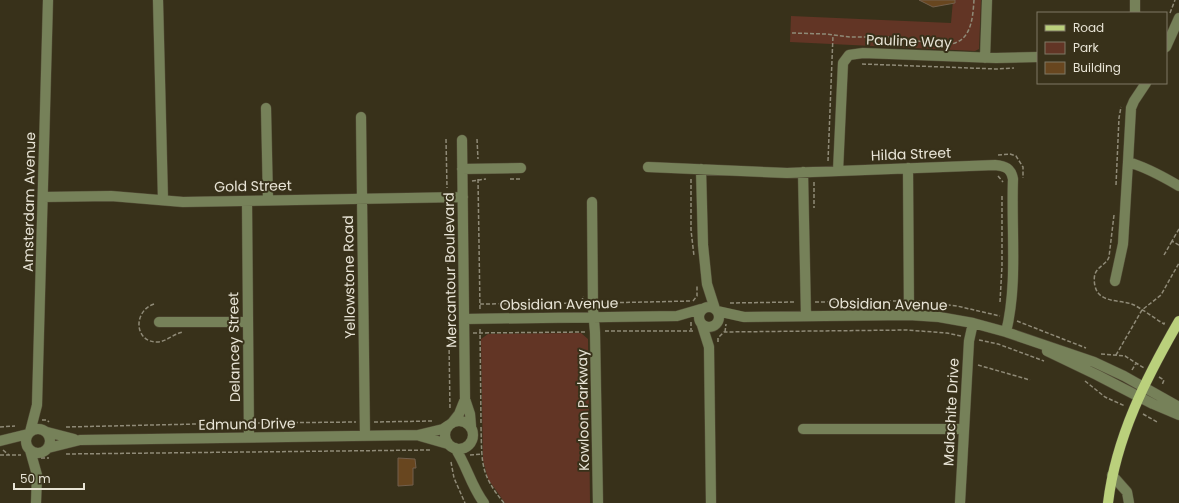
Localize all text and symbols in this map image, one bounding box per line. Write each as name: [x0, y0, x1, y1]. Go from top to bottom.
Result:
legend: [1037, 12, 1167, 84]
text: Road: [1073, 19, 1104, 36]
street label: Pauline Way: [866, 30, 952, 52]
text: Park: [1073, 39, 1100, 56]
text: Building: [1073, 59, 1121, 76]
street label: Amsterdam Avenue: [18, 132, 40, 272]
street label: Hilda Street: [871, 143, 951, 165]
street label: Gold Street: [214, 175, 292, 197]
street label: Mercantour Boulevard: [439, 192, 461, 348]
street label: Yellowstone Road: [338, 215, 360, 339]
street label: Delancey Street: [223, 292, 245, 402]
street label: Obsidian Avenue: [499, 293, 619, 315]
street label: Obsidian Avenue: [828, 293, 948, 315]
street label: Kowloon Parkway: [572, 349, 594, 471]
street label: Malachite Drive: [938, 357, 964, 466]
street label: Edmund Drive: [198, 413, 296, 435]
scale bar: [14, 465, 84, 491]
text: 50 m: [20, 470, 51, 487]

